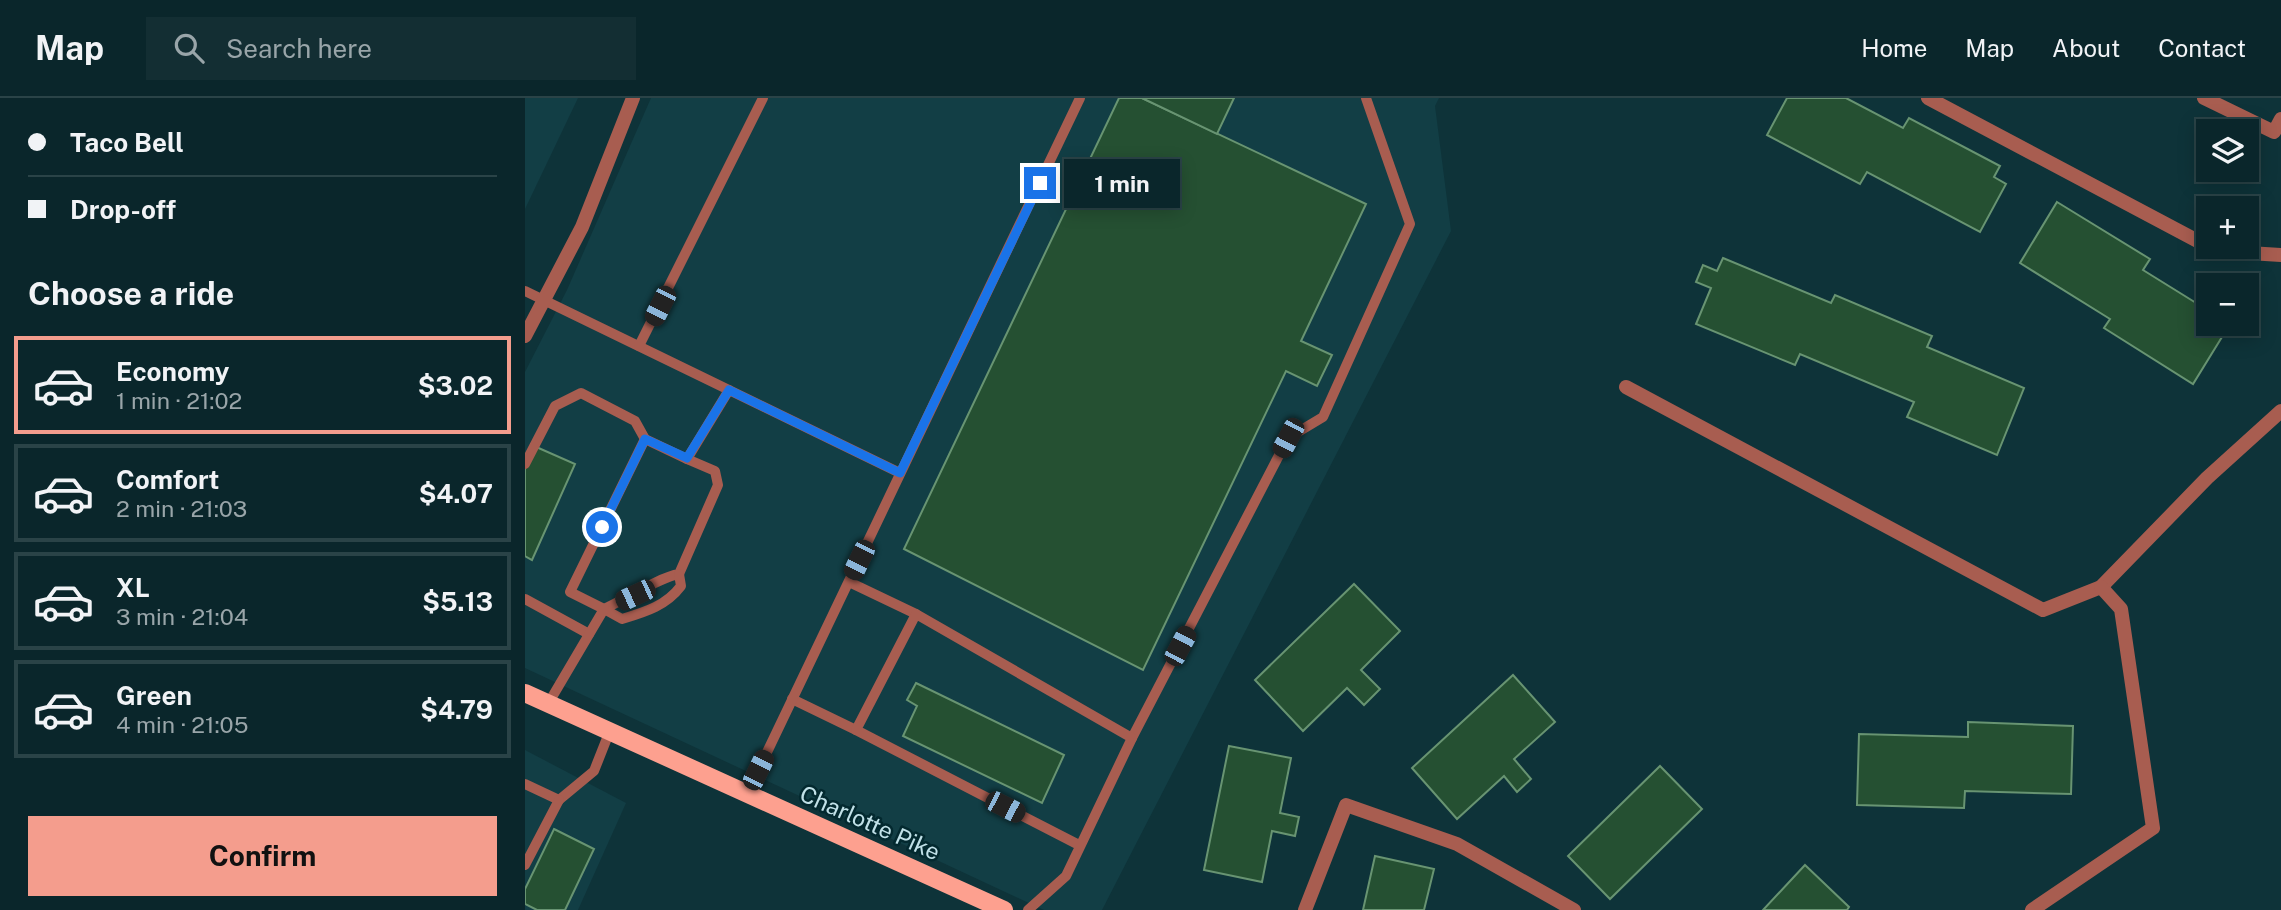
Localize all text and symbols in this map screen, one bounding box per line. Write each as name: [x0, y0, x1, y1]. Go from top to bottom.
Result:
search box: [146, 17, 636, 80]
text: Map: [35, 29, 104, 67]
icon: search: [170, 29, 208, 67]
text: Search here: [226, 33, 372, 64]
text: Home: [1861, 34, 1927, 62]
text: Map: [1965, 34, 2014, 62]
text: About: [2052, 34, 2120, 62]
text: Contact: [2158, 34, 2246, 62]
map controls: [2196, 119, 2259, 336]
button: layers: [2196, 119, 2259, 182]
text: Taco Bell: [70, 127, 184, 158]
callout: 1 min: [1065, 158, 1180, 208]
route end: [1024, 167, 1056, 199]
text: 1 min: [1094, 170, 1150, 197]
text: Drop-off: [70, 194, 176, 225]
button: +: [2196, 196, 2259, 259]
button: −: [2196, 273, 2259, 336]
text: Choose a ride: [28, 275, 234, 312]
car: [642, 283, 679, 329]
icon: car: [32, 354, 95, 417]
text: Economy: [116, 356, 229, 387]
text: $3.02: [418, 370, 493, 401]
text: 1 min · 21:02: [116, 387, 242, 414]
car: [1269, 415, 1308, 461]
icon: car: [32, 462, 95, 525]
text: Comfort: [116, 464, 219, 495]
text: $4.07: [419, 478, 493, 509]
text: 2 min · 21:03: [116, 495, 247, 522]
route start: [586, 511, 618, 543]
car: [841, 537, 878, 583]
icon: car: [32, 570, 95, 633]
text: XL: [116, 572, 150, 603]
car: [612, 577, 659, 613]
text: $5.13: [422, 586, 493, 617]
text: 3 min · 21:04: [116, 603, 248, 630]
car: [1161, 623, 1200, 669]
icon: car: [32, 678, 95, 741]
text: Green: [116, 680, 192, 711]
text: $4.79: [420, 694, 493, 725]
text: 4 min · 21:05: [116, 711, 248, 738]
car: [740, 747, 777, 793]
street label: Charlotte Pike: [796, 780, 944, 865]
car: [982, 788, 1029, 826]
button: Confirm: [28, 816, 497, 896]

